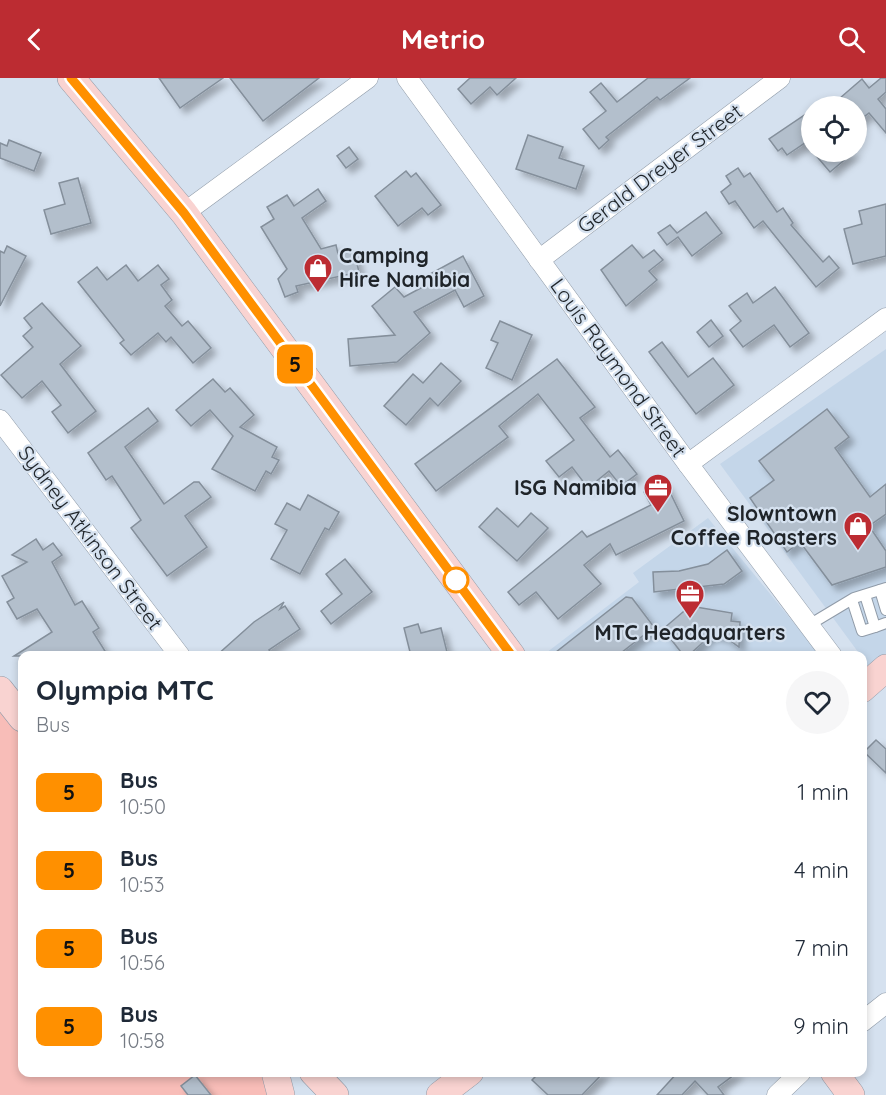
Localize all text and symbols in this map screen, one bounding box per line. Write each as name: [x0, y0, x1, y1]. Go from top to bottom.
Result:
text: Metrio: [401, 22, 485, 56]
icon: back: [18, 23, 51, 56]
icon: search: [835, 23, 868, 56]
map controls: [801, 96, 867, 162]
button: locate: [801, 96, 867, 162]
street label: Gerald Dreyer Street: [572, 98, 747, 239]
place label: Camping Hire Namibia: [339, 242, 470, 292]
shop icon: Camping Hire Namibia: [302, 252, 334, 294]
street label: Louis Raymond Street: [545, 273, 692, 462]
line badge: 5: [276, 344, 314, 384]
text: 5: [289, 351, 301, 377]
street label: Sydney Atkinson Street: [13, 440, 169, 635]
office icon: ISG Namibia: [642, 472, 674, 514]
place label: ISG Namibia: [514, 474, 637, 500]
place label: Slowntown Coffee Roasters: [671, 500, 837, 550]
shop icon: Slowntown Coffee Roasters: [842, 510, 874, 552]
unlabelled marker: [443, 567, 469, 593]
office icon: MTC Headquarters: [674, 578, 706, 620]
place label: MTC Headquarters: [595, 619, 785, 645]
button: heart: [786, 671, 849, 734]
text: Olympia MTC: [36, 672, 214, 707]
text: Bus: [36, 712, 70, 737]
text: Bus: [120, 766, 158, 794]
text: 1 min: [797, 778, 849, 806]
text: 5: [63, 779, 75, 805]
text: 10:50: [120, 794, 166, 819]
text: Bus: [120, 844, 158, 872]
text: 4 min: [794, 856, 849, 884]
text: 5: [63, 857, 75, 883]
text: 10:53: [120, 872, 164, 897]
text: Bus: [120, 922, 158, 950]
text: 7 min: [794, 934, 849, 962]
text: 5: [63, 935, 75, 961]
text: 10:56: [120, 950, 165, 975]
text: Bus: [120, 1000, 158, 1028]
text: 9 min: [793, 1012, 849, 1040]
text: 5: [63, 1013, 75, 1039]
text: 10:58: [120, 1028, 165, 1053]

